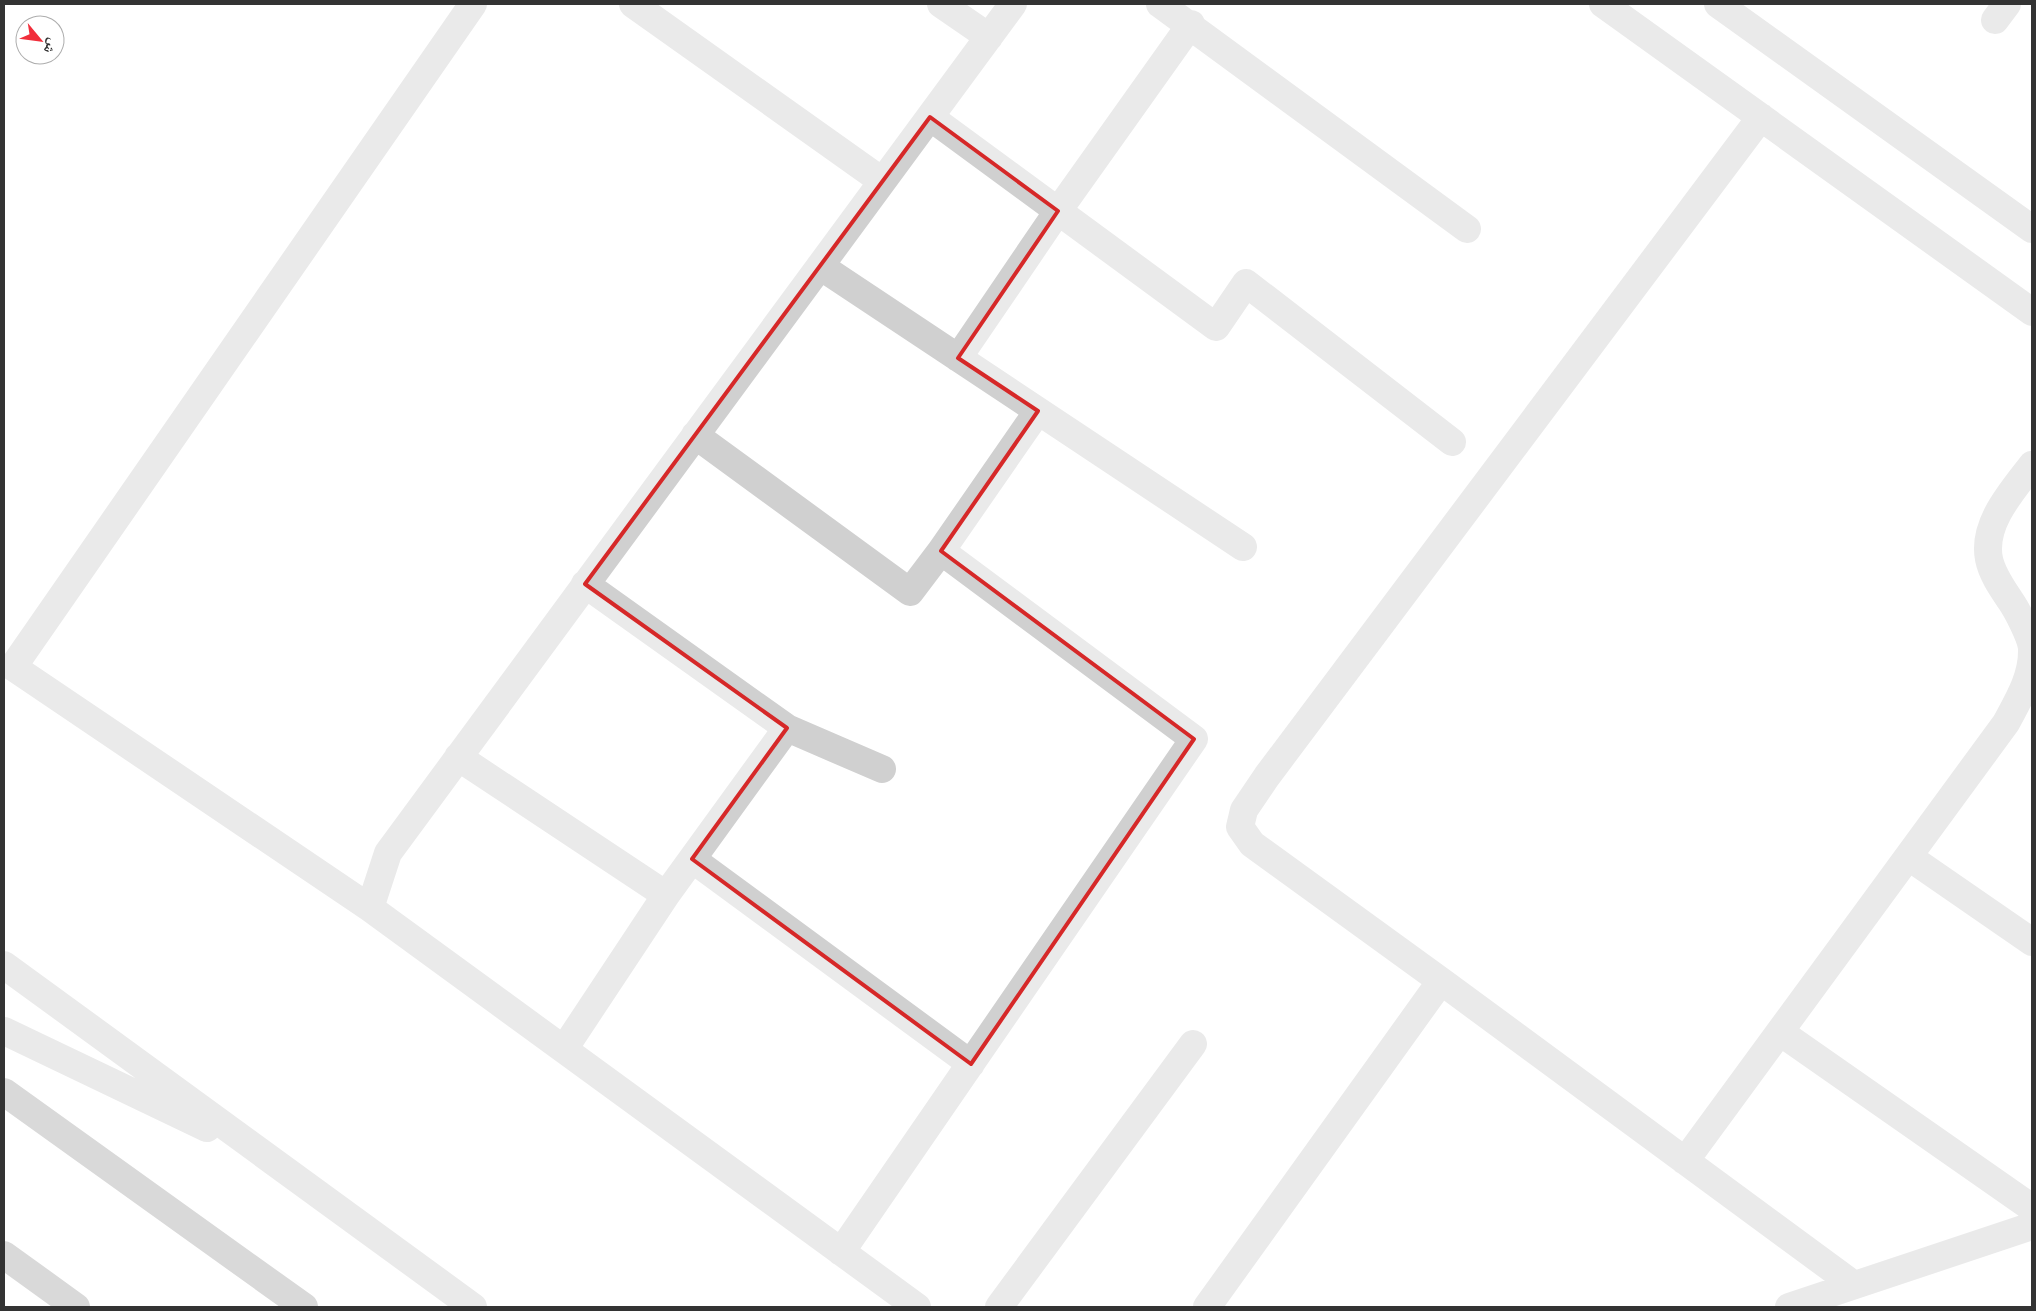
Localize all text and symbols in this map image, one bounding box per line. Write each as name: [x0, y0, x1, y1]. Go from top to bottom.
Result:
north arrow: [15, 15, 65, 65]
text: ش: [40, 35, 62, 57]

